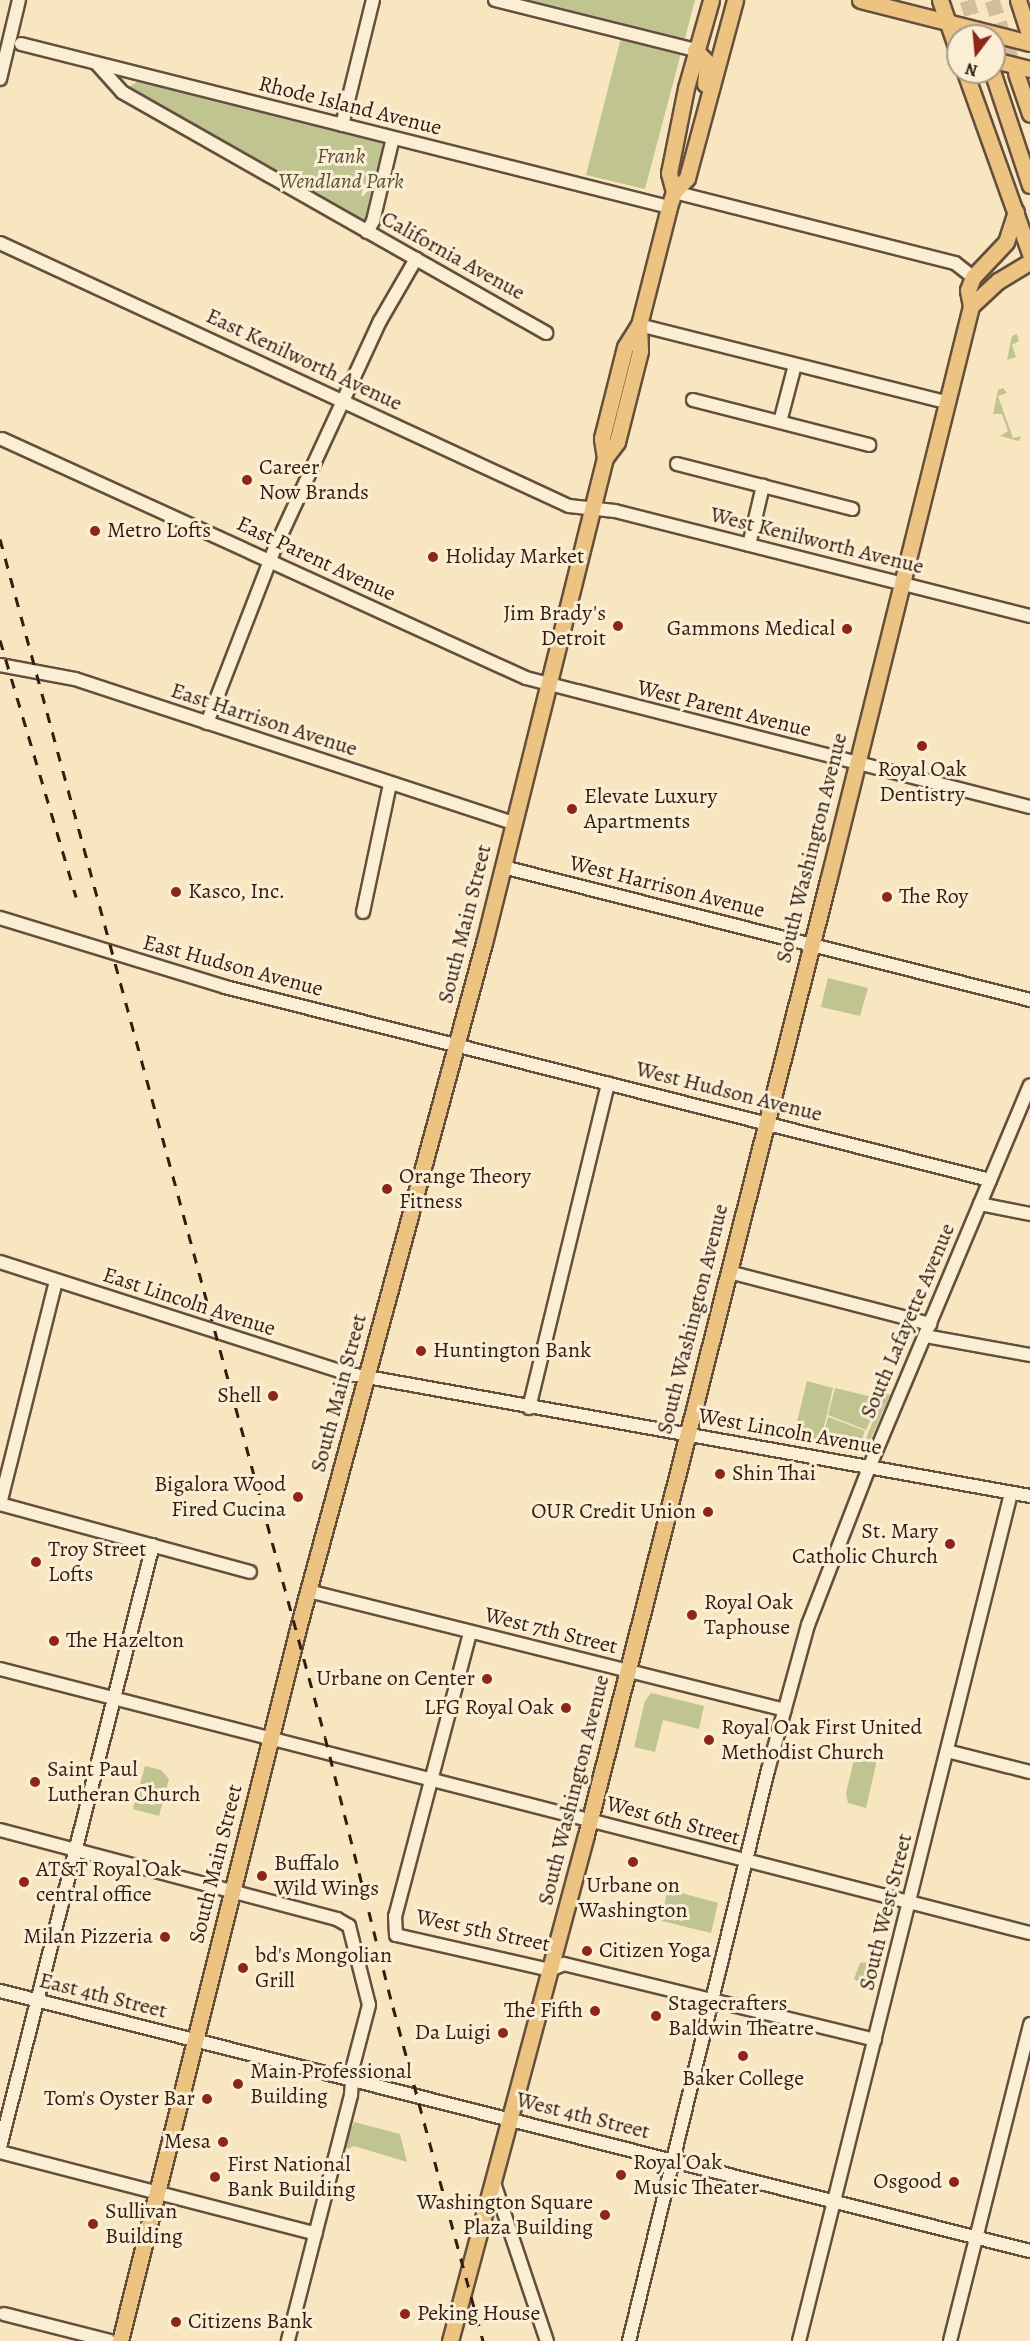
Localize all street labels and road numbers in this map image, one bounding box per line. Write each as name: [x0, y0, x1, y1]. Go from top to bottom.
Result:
street label: Rhode Island Avenue: [256, 70, 444, 142]
street label: California Avenue: [377, 206, 529, 306]
street label: East Kenilworth Avenue: [202, 303, 406, 417]
street label: West Kenilworth Avenue: [707, 502, 927, 580]
street label: East Parent Avenue: [232, 511, 400, 607]
street label: West Parent Avenue: [634, 675, 814, 743]
street label: East Harrison Avenue: [167, 677, 361, 763]
street label: South Washington Avenue: [771, 730, 853, 966]
street label: South Main Street: [432, 842, 498, 1006]
street label: West Harrison Avenue: [567, 850, 767, 924]
street label: East Hudson Avenue: [140, 929, 326, 1003]
street label: West Hudson Avenue: [633, 1056, 825, 1128]
street label: South Washington Avenue: [652, 1201, 734, 1437]
street label: South Lafayette Avenue: [855, 1220, 961, 1422]
street label: East Lincoln Avenue: [99, 1262, 279, 1342]
street label: South Main Street: [305, 1311, 373, 1475]
street label: West Lincoln Avenue: [696, 1403, 884, 1461]
street label: West 7th Street: [482, 1602, 620, 1660]
street label: South Washington Avenue: [533, 1672, 615, 1908]
street label: South Main Street: [183, 1782, 249, 1946]
street label: West 6th Street: [604, 1791, 742, 1851]
street label: South West Street: [854, 1831, 918, 1993]
street label: West 5th Street: [414, 1904, 552, 1958]
street label: East 4th Street: [36, 1967, 170, 2025]
street label: West 4th Street: [514, 2087, 652, 2145]

